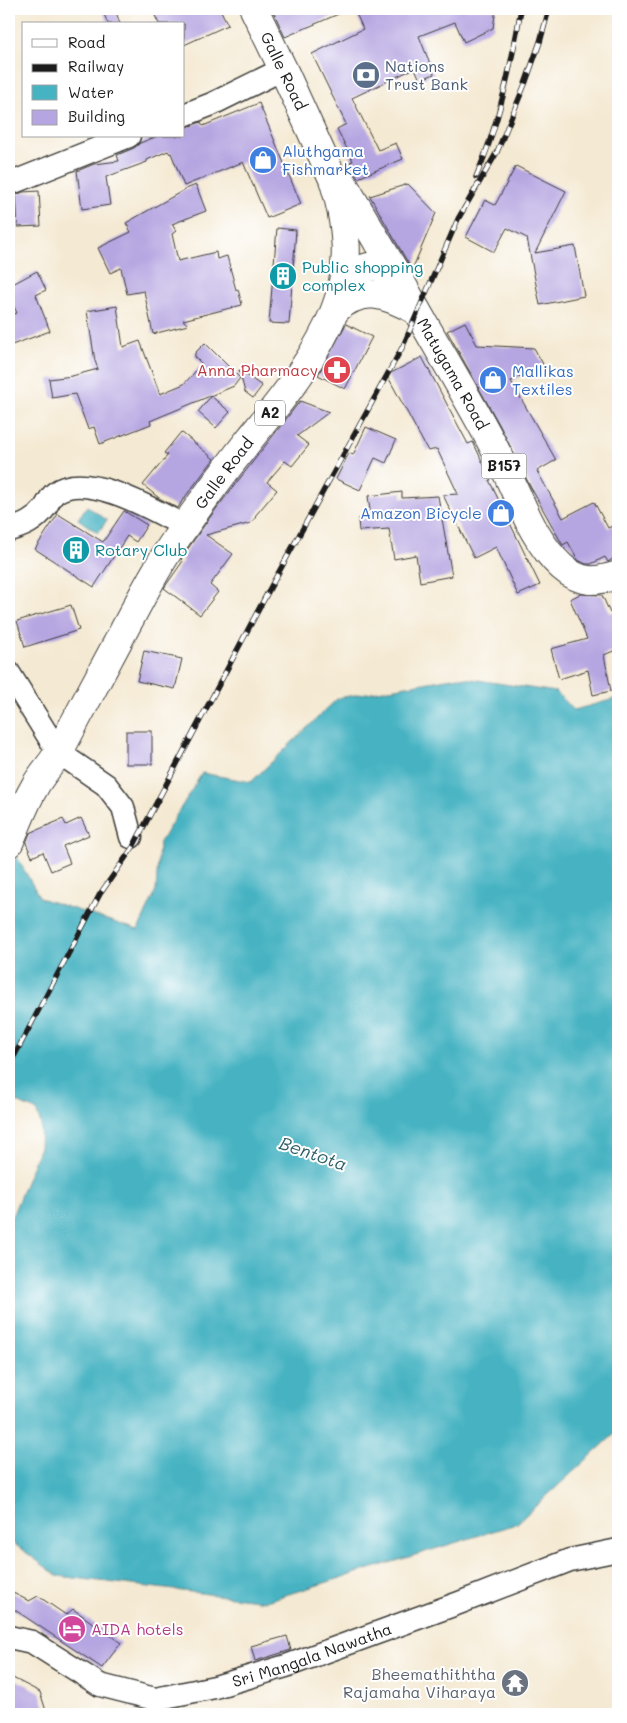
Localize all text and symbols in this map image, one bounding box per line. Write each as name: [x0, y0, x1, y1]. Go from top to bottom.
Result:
legend: [22, 22, 185, 138]
street label: Galle Road: [256, 28, 312, 113]
text: Road: [68, 32, 105, 52]
place label: Nations Trust Bank: [385, 55, 468, 94]
text: Railway: [68, 56, 124, 76]
bank icon: Nations Trust Bank: [351, 60, 381, 90]
text: Water: [68, 82, 114, 102]
text: Building: [68, 106, 125, 126]
place label: Aluthgama Fishmarket: [282, 140, 369, 179]
shop icon: Aluthgama Fishmarket: [248, 145, 278, 175]
place label: Public shopping complex: [302, 256, 423, 295]
building icon: Public shopping complex: [268, 261, 298, 291]
street label: Matugama Road: [413, 314, 494, 433]
pharmacy icon: Anna Pharmacy: [322, 355, 352, 385]
place label: Anna Pharmacy: [197, 359, 318, 380]
place label: Mallikas Textiles: [512, 360, 574, 399]
shop icon: Mallikas Textiles: [478, 365, 508, 395]
road number: A2: [255, 400, 285, 426]
street label: Galle Road: [189, 432, 257, 513]
road number: B157: [482, 454, 526, 478]
shop icon: Amazon Bicycle: [486, 498, 516, 528]
place label: Amazon Bicycle: [360, 502, 482, 523]
building icon: Rotary Club: [61, 535, 91, 565]
place label: Rotary Club: [95, 539, 188, 560]
water label: Bentota: [276, 1130, 350, 1176]
hotel icon: AIDA hotels: [57, 1614, 87, 1644]
street label: Sri Mangala Nawatha: [230, 1617, 394, 1691]
place label: AIDA hotels: [91, 1618, 184, 1639]
place label: Bheemathiththa Rajamaha Viharaya: [343, 1663, 496, 1702]
temple icon: Bheemathiththa Rajamaha Viharaya: [500, 1668, 530, 1698]

